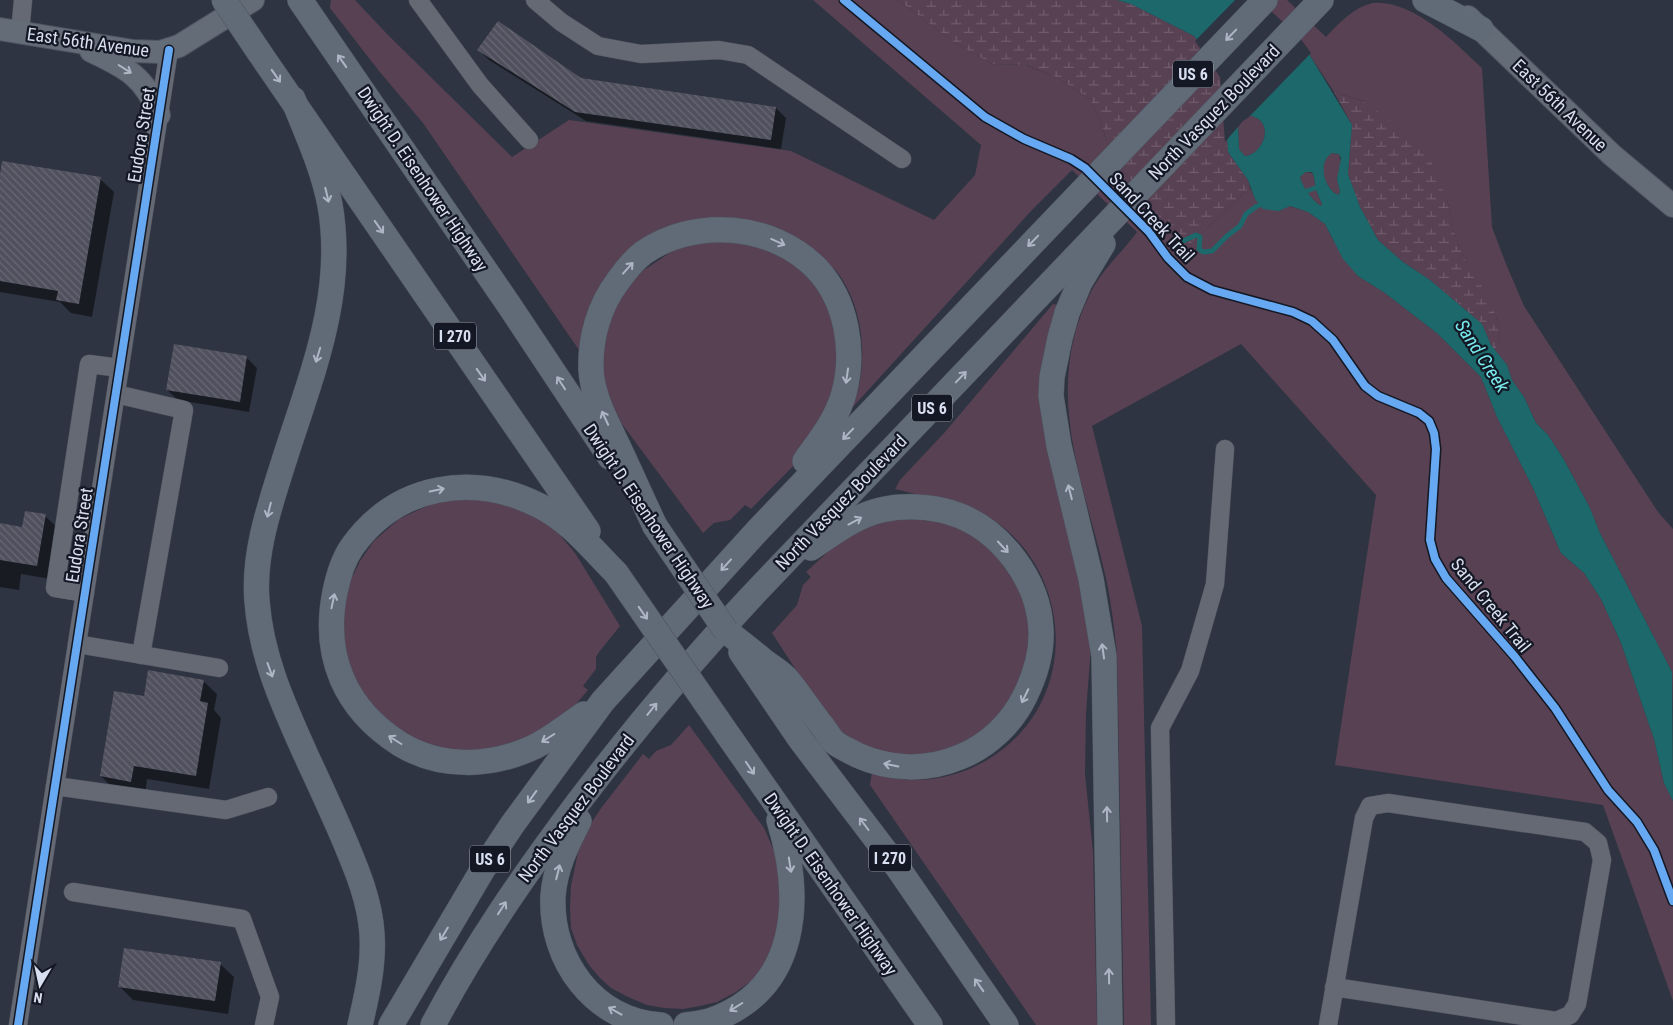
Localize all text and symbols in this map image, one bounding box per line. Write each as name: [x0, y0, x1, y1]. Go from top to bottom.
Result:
street label: East 56th Avenue: [26, 23, 150, 61]
one-way arrow: [1225, 29, 1237, 41]
street label: North Vasquez Boulevard: [1144, 40, 1284, 184]
one-way arrow: [337, 54, 347, 68]
street label: East 56th Avenue: [1508, 55, 1612, 155]
road number: US 6: [1173, 61, 1213, 88]
one-way arrow: [117, 64, 131, 74]
one-way arrow: [271, 69, 281, 83]
street label: Dwight D. Eisenhower Highway: [353, 83, 493, 276]
street label: Eudora Street: [123, 86, 159, 184]
street label: Sand Creek Trail: [1105, 168, 1199, 266]
one-way arrow: [323, 186, 332, 202]
one-way arrow: [374, 220, 384, 234]
one-way arrow: [1027, 234, 1039, 247]
one-way arrow: [770, 238, 785, 248]
one-way arrow: [622, 261, 634, 274]
water label: Sand Creek: [1450, 315, 1514, 397]
road number: I 270: [434, 322, 476, 350]
one-way arrow: [312, 346, 322, 362]
one-way arrow: [476, 368, 486, 382]
one-way arrow: [841, 368, 851, 384]
one-way arrow: [955, 371, 967, 383]
one-way arrow: [556, 376, 566, 390]
road number: US 6: [912, 394, 952, 422]
one-way arrow: [600, 411, 610, 426]
street label: Dwight D. Eisenhower Highway: [579, 420, 719, 613]
one-way arrow: [843, 428, 855, 440]
street label: North Vasquez Boulevard: [771, 430, 911, 574]
one-way arrow: [429, 485, 445, 494]
one-way arrow: [1065, 485, 1074, 501]
street label: Eudora Street: [61, 486, 97, 584]
one-way arrow: [264, 501, 273, 517]
one-way arrow: [847, 516, 862, 526]
one-way arrow: [997, 540, 1009, 553]
street label: Sand Creek Trail: [1447, 554, 1535, 656]
one-way arrow: [720, 558, 732, 571]
one-way arrow: [329, 593, 339, 609]
one-way arrow: [638, 606, 648, 620]
one-way arrow: [1098, 644, 1108, 660]
one-way arrow: [266, 661, 275, 677]
one-way arrow: [1020, 688, 1029, 703]
one-way arrow: [646, 703, 657, 716]
street label: North Vasquez Boulevard: [514, 730, 638, 886]
one-way arrow: [541, 734, 555, 744]
one-way arrow: [388, 735, 402, 745]
one-way arrow: [883, 759, 899, 769]
one-way arrow: [745, 761, 755, 775]
street label: Dwight D. Eisenhower Highway: [760, 789, 902, 980]
one-way arrow: [527, 790, 537, 804]
one-way arrow: [1102, 806, 1112, 822]
one-way arrow: [859, 818, 870, 831]
road number: I 270: [869, 844, 911, 871]
road number: US 6: [470, 846, 510, 872]
one-way arrow: [785, 857, 795, 873]
one-way arrow: [554, 865, 563, 881]
one-way arrow: [497, 901, 508, 915]
one-way arrow: [439, 926, 449, 940]
north arrow: [15, 960, 65, 1010]
one-way arrow: [1104, 969, 1114, 985]
one-way arrow: [974, 978, 984, 992]
text: N: [32, 989, 43, 1006]
one-way arrow: [729, 1003, 743, 1013]
one-way arrow: [608, 1006, 623, 1015]

